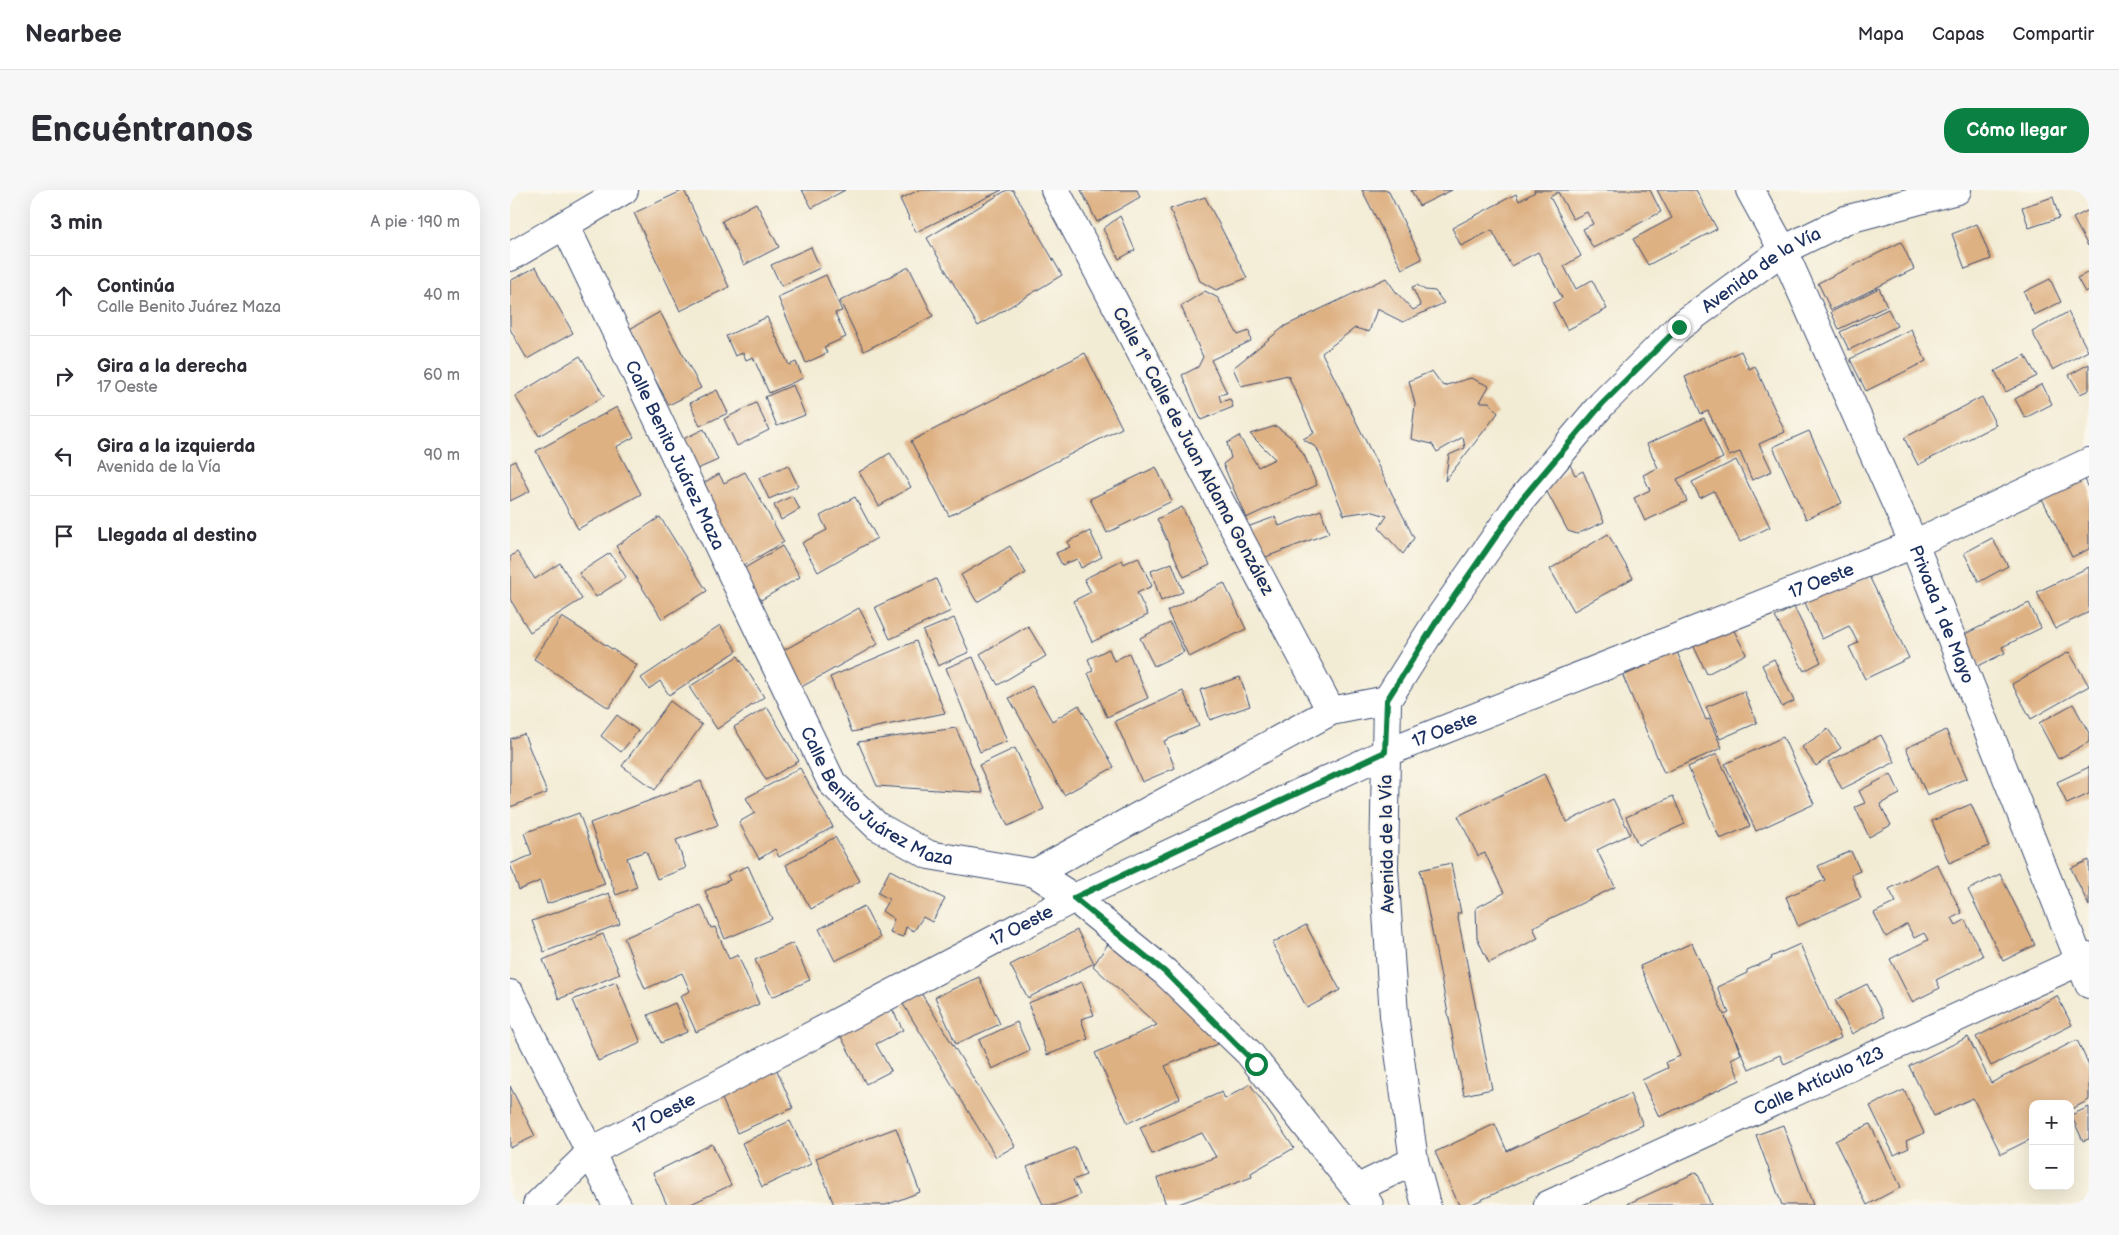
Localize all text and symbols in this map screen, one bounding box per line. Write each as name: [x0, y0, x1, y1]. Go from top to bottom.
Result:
text: Nearbee: [25, 20, 122, 49]
text: Mapa: [1858, 24, 1904, 45]
text: Capas: [1932, 24, 1985, 45]
text: Compartir: [2013, 24, 2094, 45]
button: Cómo llegar: [1944, 108, 2089, 153]
text: Encuéntranos: [30, 109, 253, 152]
text: 3 min: [50, 210, 103, 235]
text: A pie · 190 m: [371, 213, 460, 232]
street label: Avenida de la Vía: [1697, 223, 1824, 317]
text: Continúa: [97, 275, 175, 298]
icon: ahead: [50, 282, 78, 310]
text: 40 m: [423, 286, 460, 305]
text: Calle Benito Juárez Maza: [97, 298, 281, 317]
street label: Calle 1ª Calle de Juan Aldama González: [1108, 303, 1278, 599]
route end: [1668, 316, 1691, 339]
text: Gira a la derecha: [97, 355, 247, 378]
street label: Calle Benito Juárez Maza: [621, 357, 729, 553]
icon: right: [50, 362, 78, 390]
text: 60 m: [423, 366, 460, 385]
text: 17 Oeste: [97, 378, 158, 397]
text: Gira a la izquierda: [97, 435, 255, 458]
icon: left: [50, 442, 78, 470]
text: 90 m: [424, 446, 460, 465]
text: Avenida de la Vía: [97, 458, 221, 477]
icon: arrive: [50, 522, 78, 550]
text: Llegada al destino: [97, 524, 257, 547]
street label: Privada 1 de Mayo: [1905, 542, 1979, 686]
street label: 17 Oeste: [1786, 558, 1857, 603]
street label: 17 Oeste: [1409, 707, 1480, 752]
street label: Calle Benito Juárez Maza: [796, 723, 955, 869]
street label: Avenida de la Vía: [1375, 774, 1399, 914]
street label: 17 Oeste: [986, 900, 1057, 951]
street label: Calle Artículo 123: [1750, 1042, 1887, 1120]
route start: [1245, 1053, 1268, 1076]
street label: 17 Oeste: [629, 1088, 699, 1139]
map controls: [2029, 1100, 2074, 1190]
button: +: [2029, 1100, 2074, 1145]
button: −: [2029, 1145, 2074, 1190]

